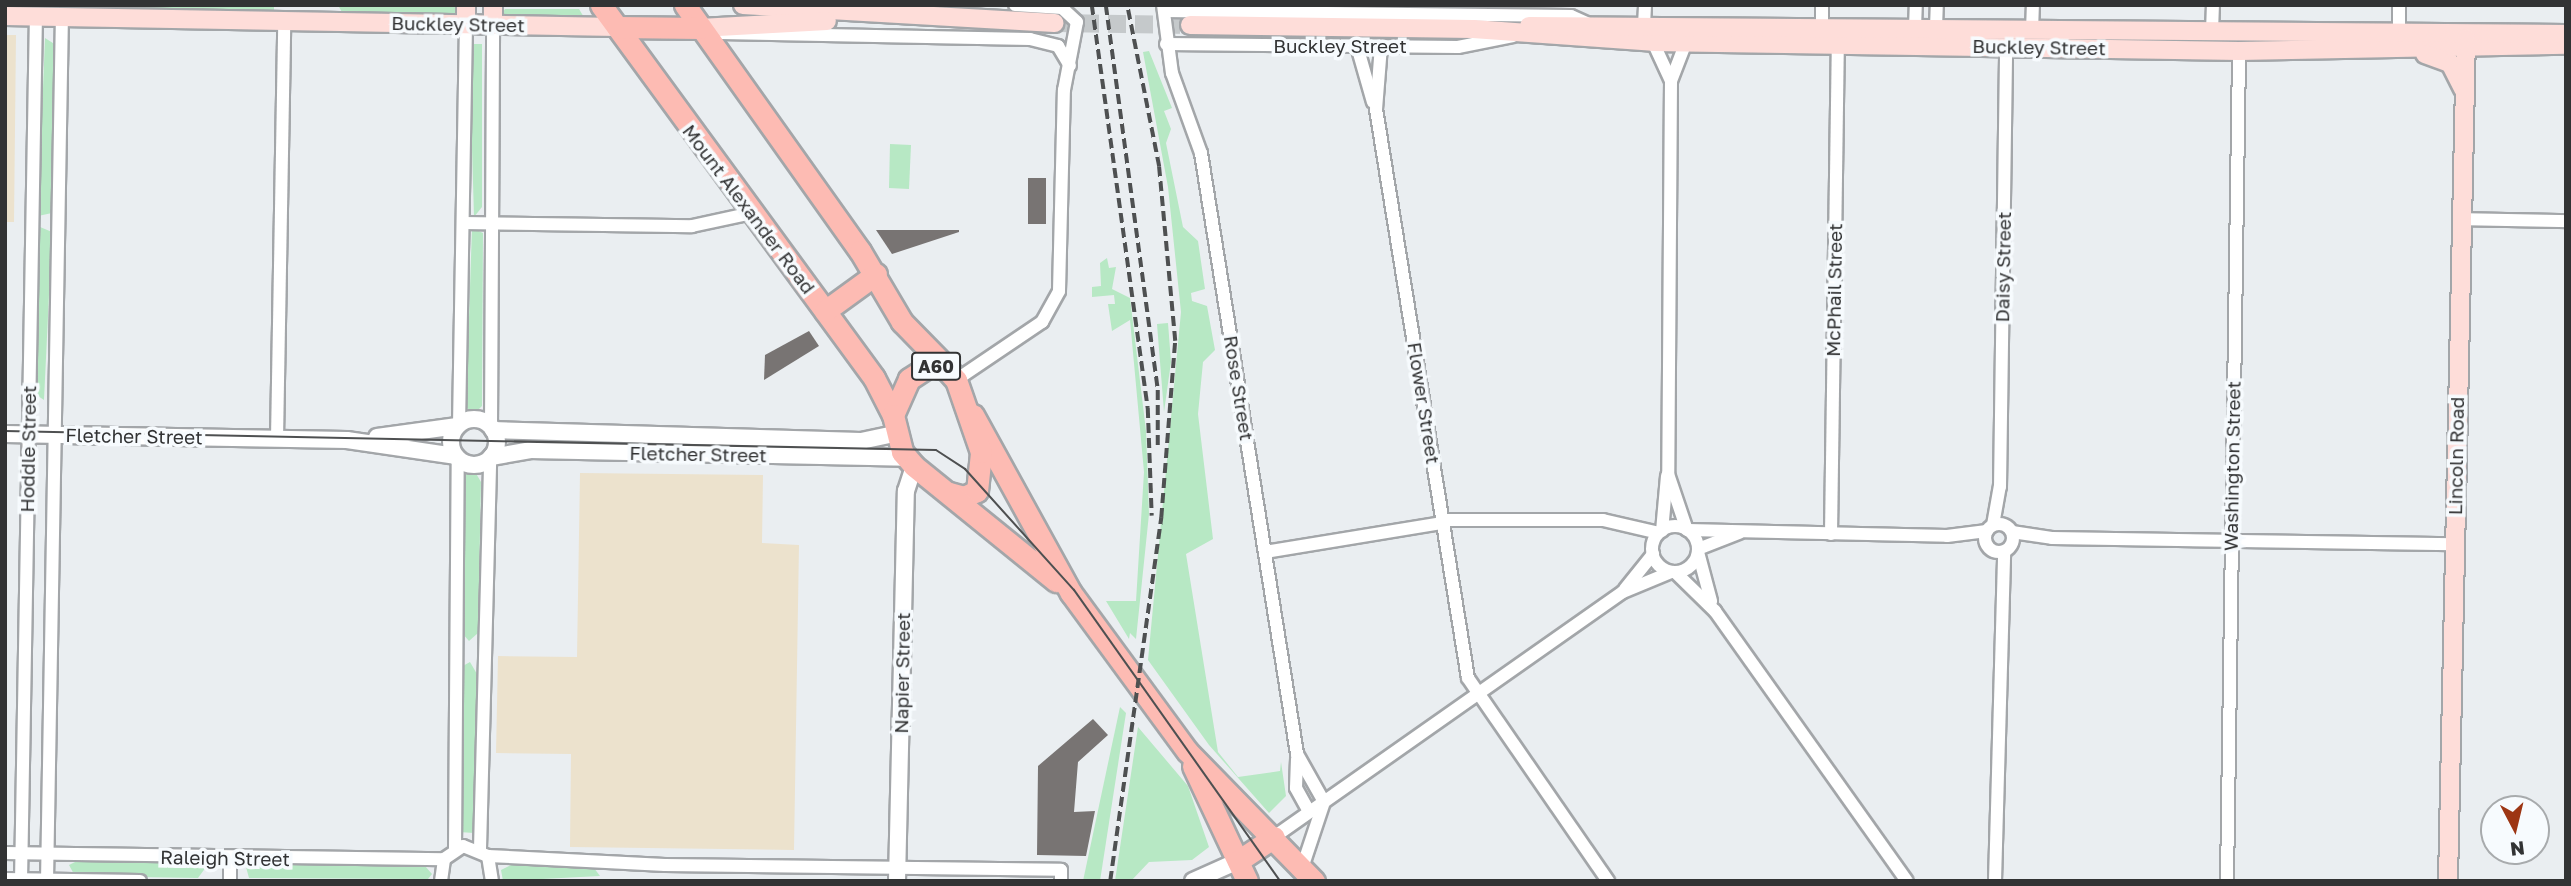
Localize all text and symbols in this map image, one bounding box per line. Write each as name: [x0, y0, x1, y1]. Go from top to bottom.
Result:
street label: Buckley Street: [391, 11, 525, 37]
street label: Buckley Street: [1972, 34, 2106, 60]
street label: Buckley Street: [1273, 35, 1407, 57]
street label: Mount Alexander Road: [678, 120, 820, 298]
street label: Daisy Street: [1991, 211, 2015, 323]
street label: McPhail Street: [1821, 223, 1847, 357]
street label: Rose Street: [1219, 334, 1259, 442]
street label: Flower Street: [1403, 340, 1445, 466]
road number: A60: [910, 352, 962, 380]
street label: Washington Street: [2219, 381, 2245, 551]
street label: Hoddle Street: [15, 385, 41, 513]
street label: Lincoln Road: [2444, 397, 2468, 515]
street label: Fletcher Street: [65, 423, 203, 449]
street label: Fletcher Street: [629, 441, 767, 467]
street label: Napier Street: [890, 612, 914, 734]
north arrow: [2480, 795, 2550, 865]
text: N: [2509, 837, 2526, 862]
street label: Raleigh Street: [160, 845, 290, 871]

